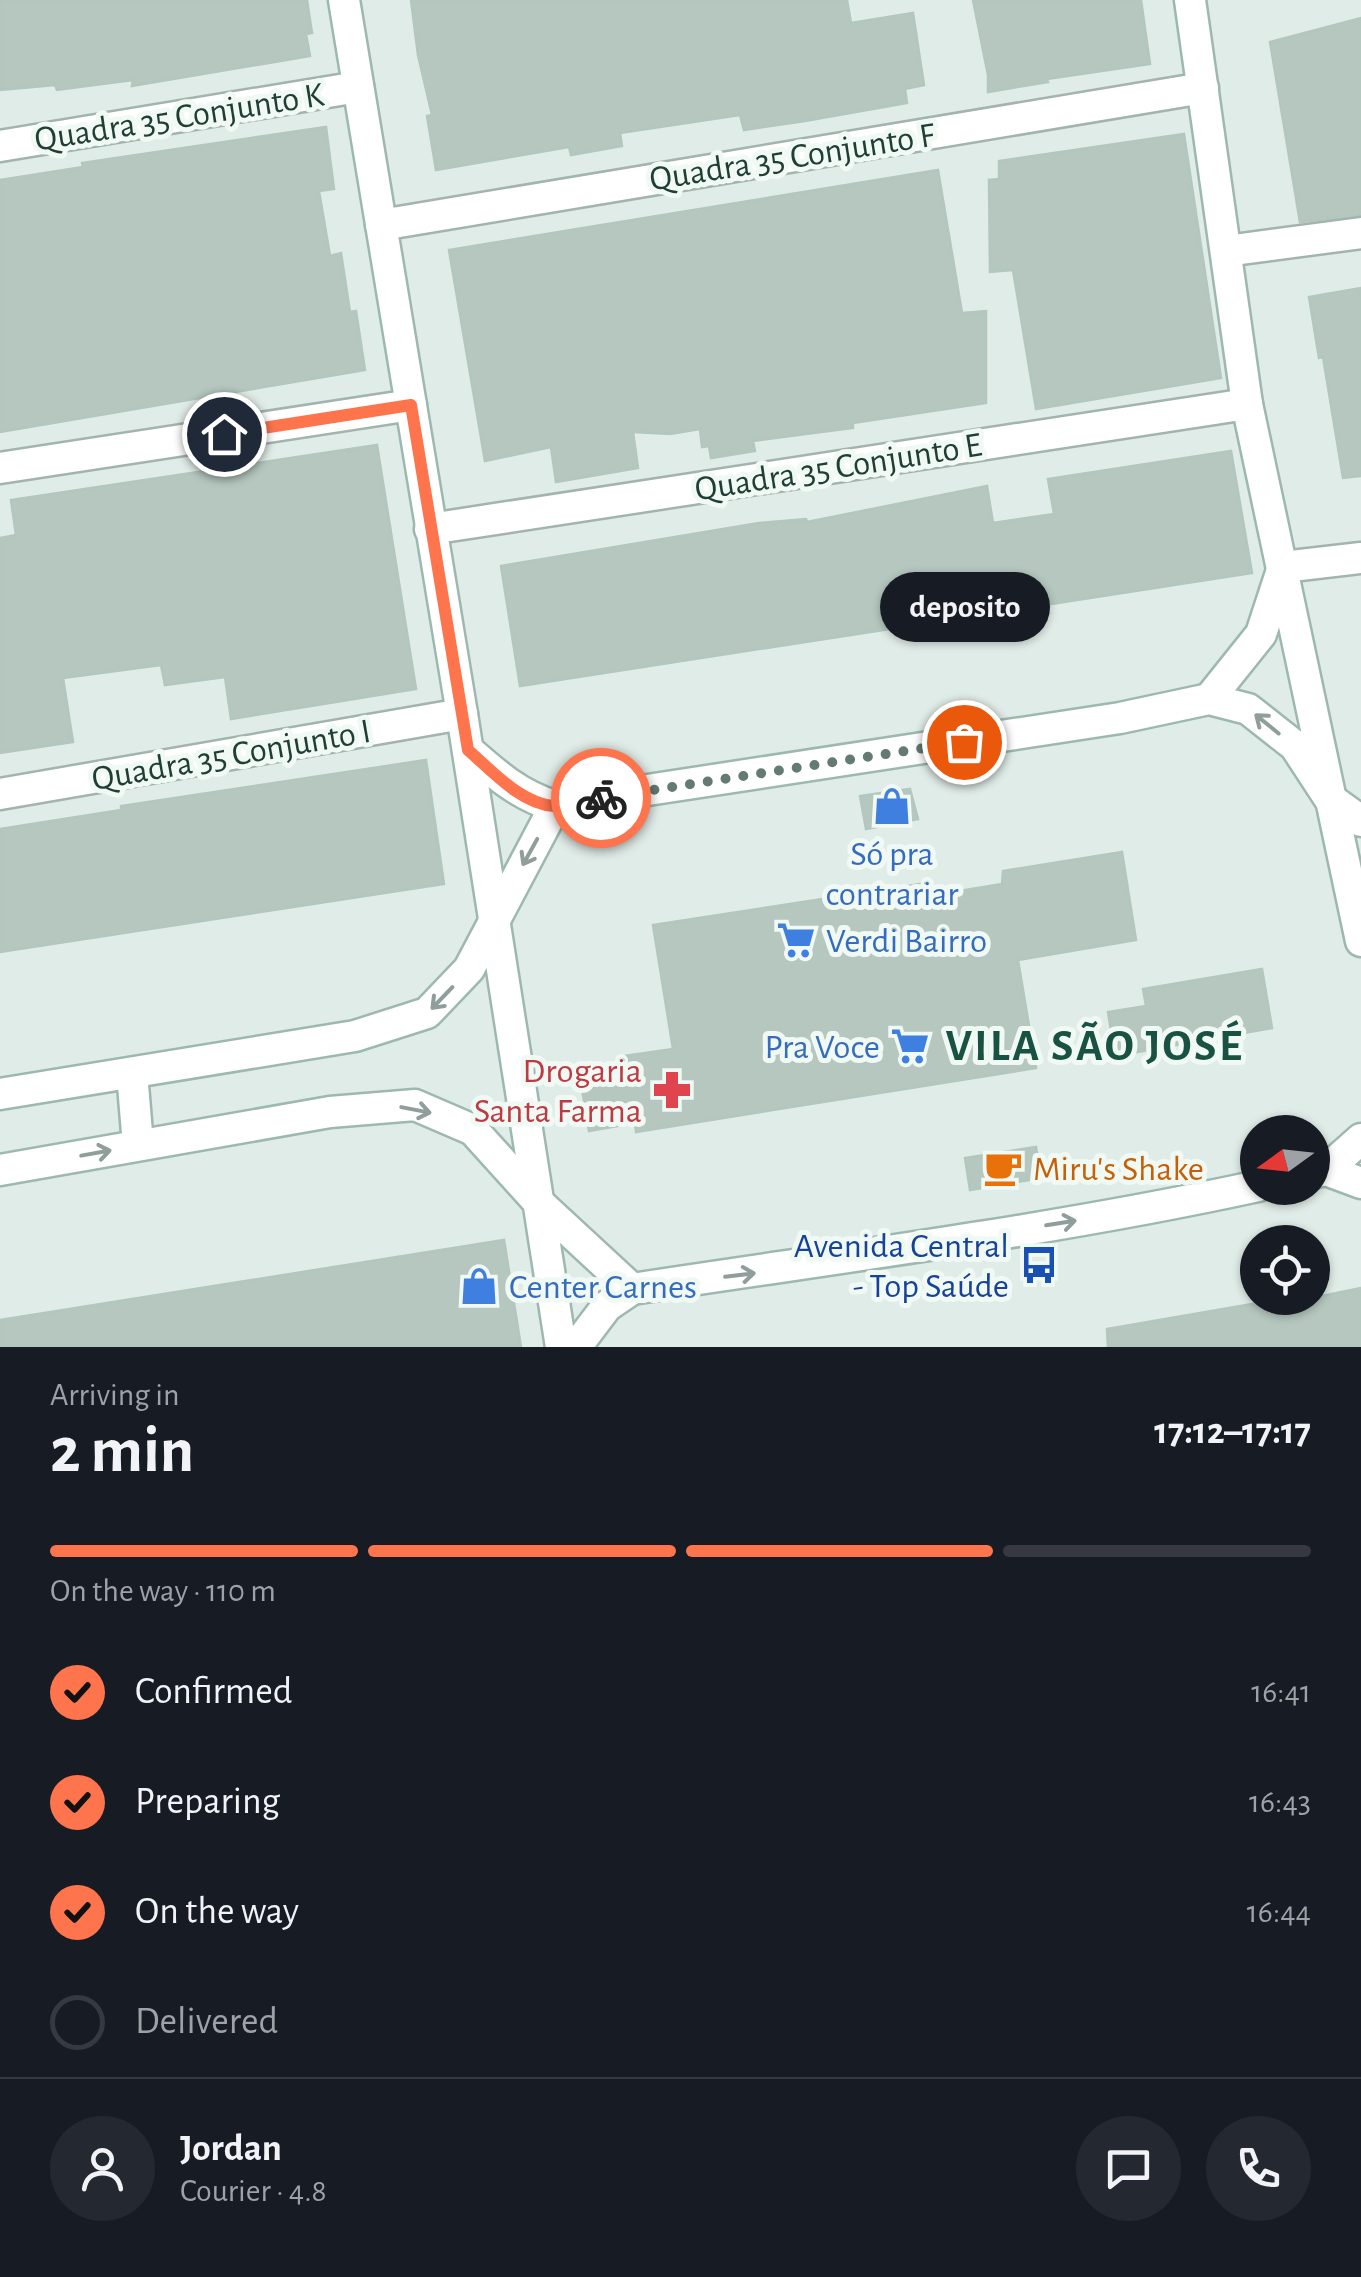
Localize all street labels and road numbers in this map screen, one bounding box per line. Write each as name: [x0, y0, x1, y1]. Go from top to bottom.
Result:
street label: Quadra 35 Conjunto K: [32, 77, 327, 158]
street label: Quadra 35 Conjunto F: [647, 118, 938, 197]
street label: Quadra 35 Conjunto E: [692, 427, 984, 507]
street label: Quadra 35 Conjunto I: [89, 714, 373, 797]

